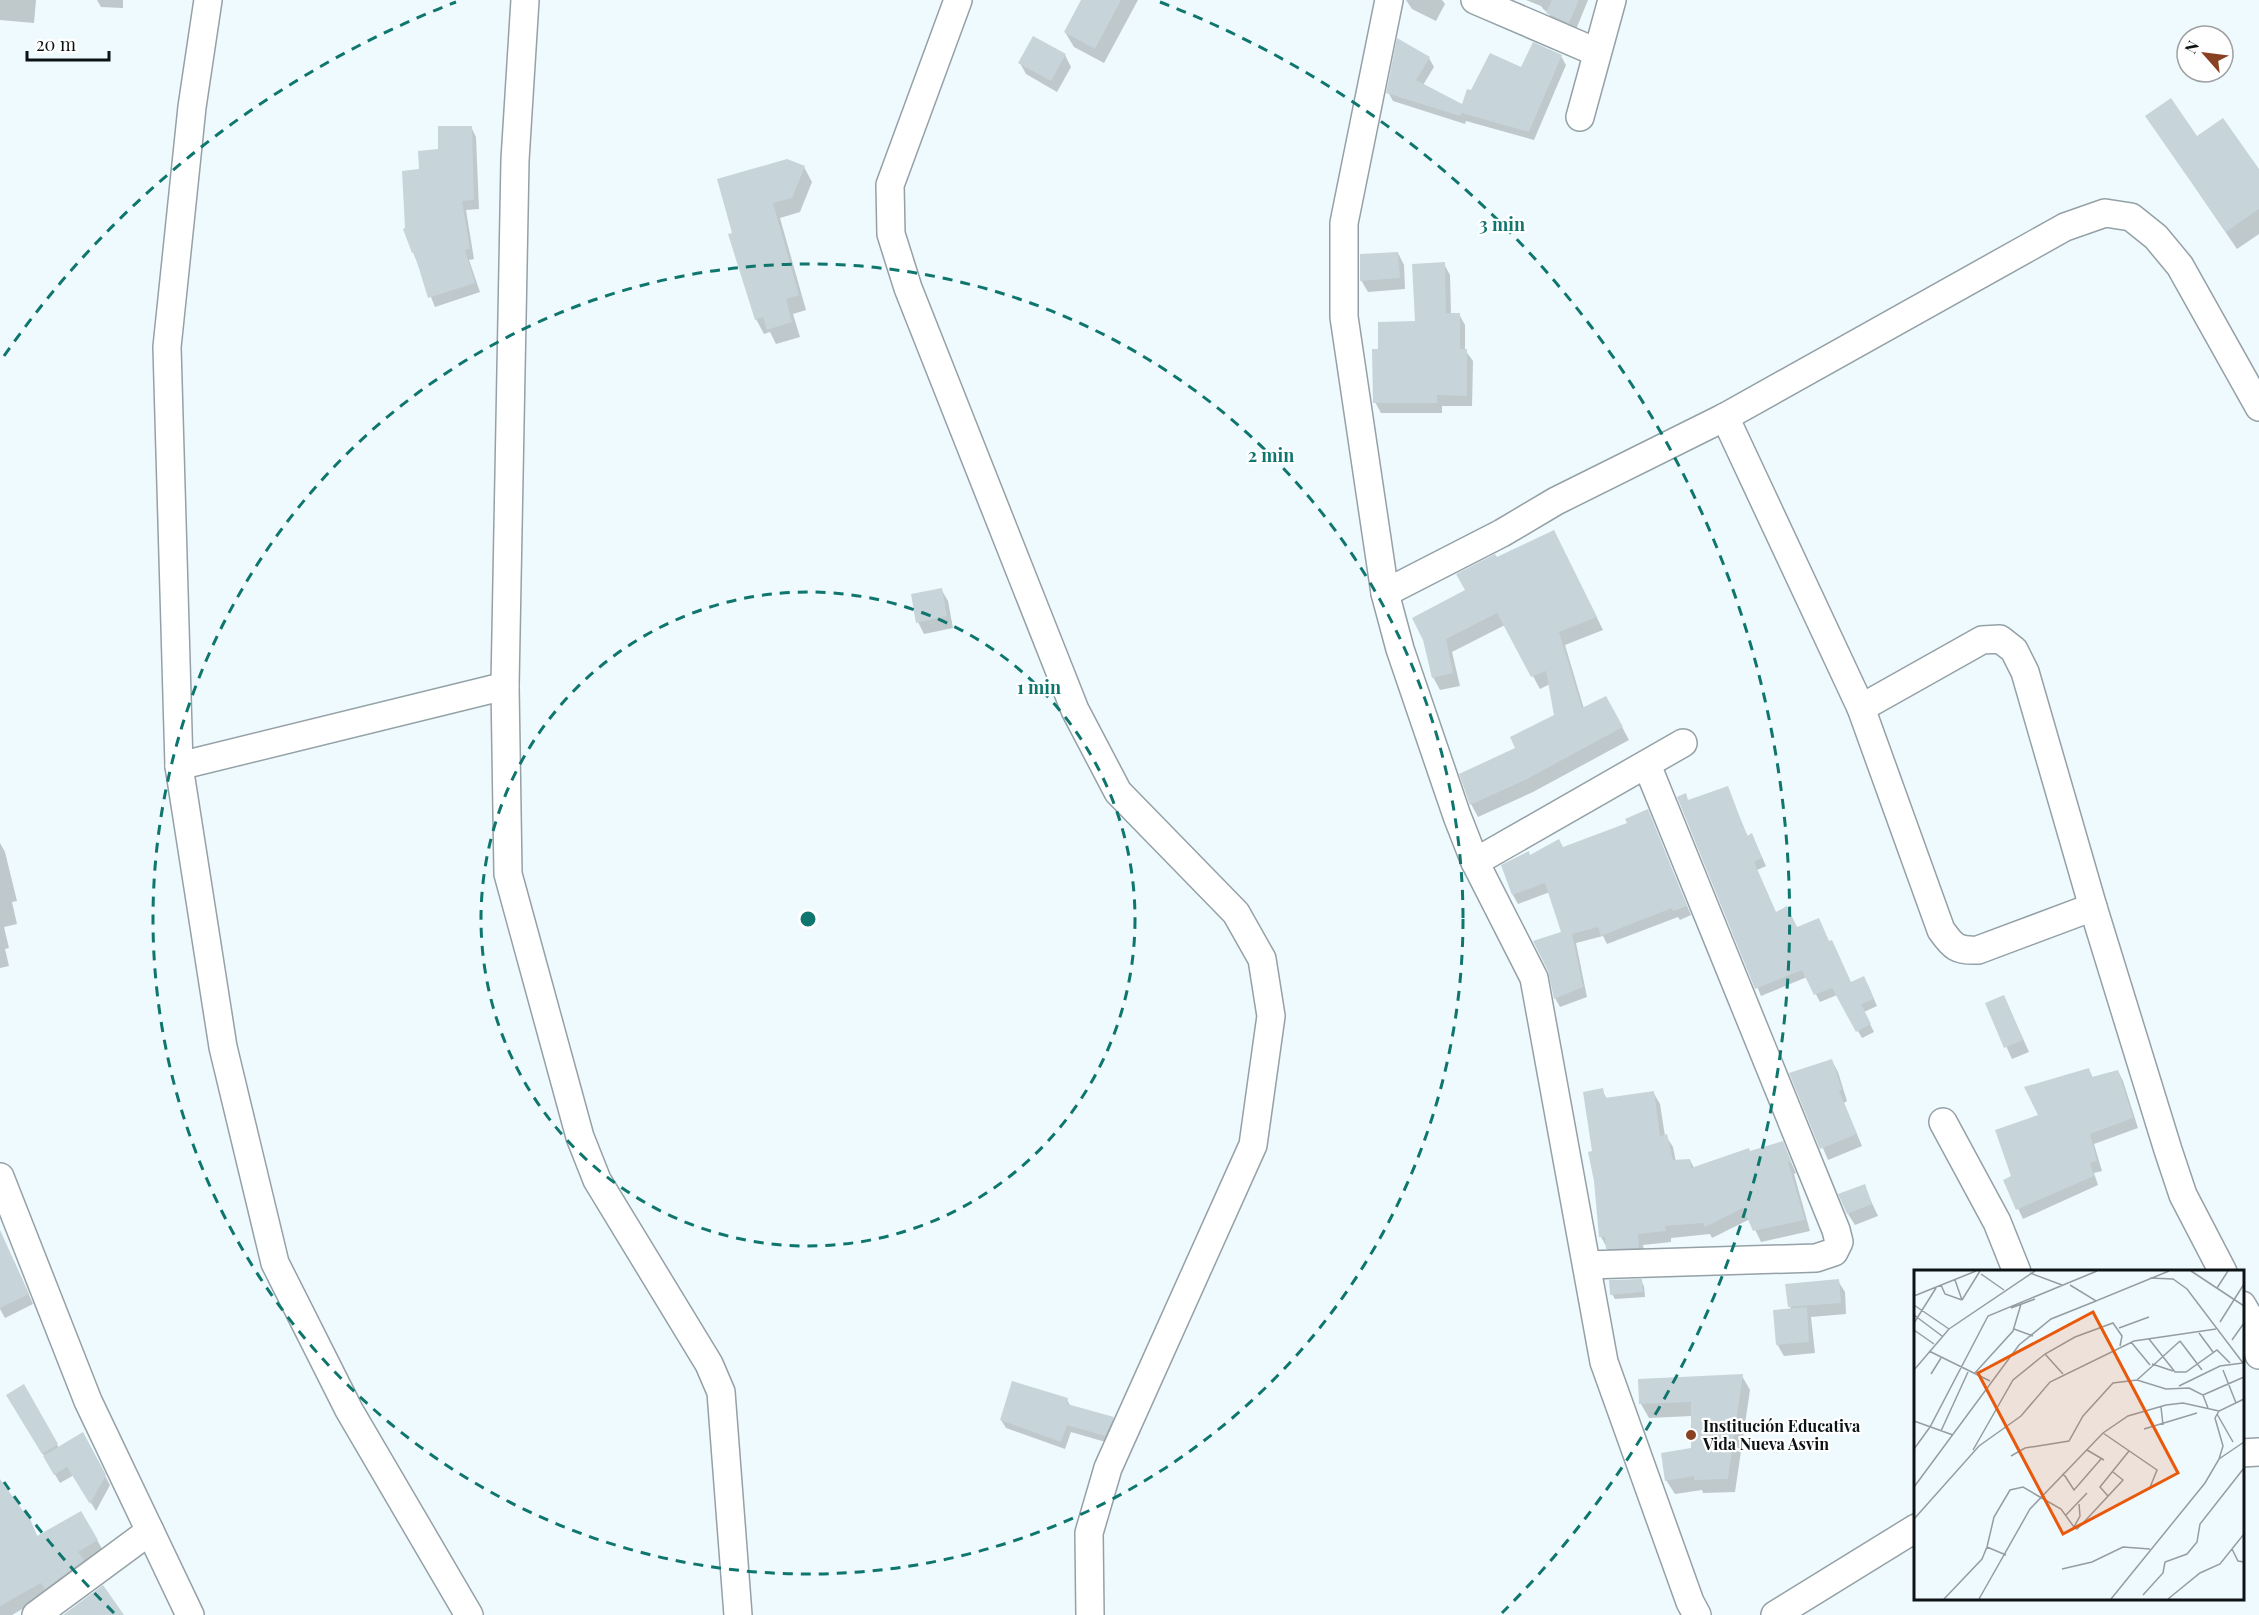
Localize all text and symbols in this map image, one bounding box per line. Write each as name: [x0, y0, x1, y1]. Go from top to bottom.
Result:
scale bar: [27, 24, 110, 62]
north arrow: [2175, 24, 2235, 84]
text: 20 m: [36, 32, 76, 56]
text: N: [2179, 36, 2204, 57]
text: 3 min: [1479, 212, 1525, 236]
text: 2 min: [1248, 443, 1294, 467]
text: 1 min: [1017, 675, 1061, 699]
centre of rings: [798, 909, 818, 929]
inset map: [1914, 1270, 2244, 1600]
place label: Institución Educativa Vida Nueva Asvin: [1702, 1415, 1861, 1454]
marker: Institución Educativa Vida Nueva Asvin: [1684, 1428, 1698, 1442]

